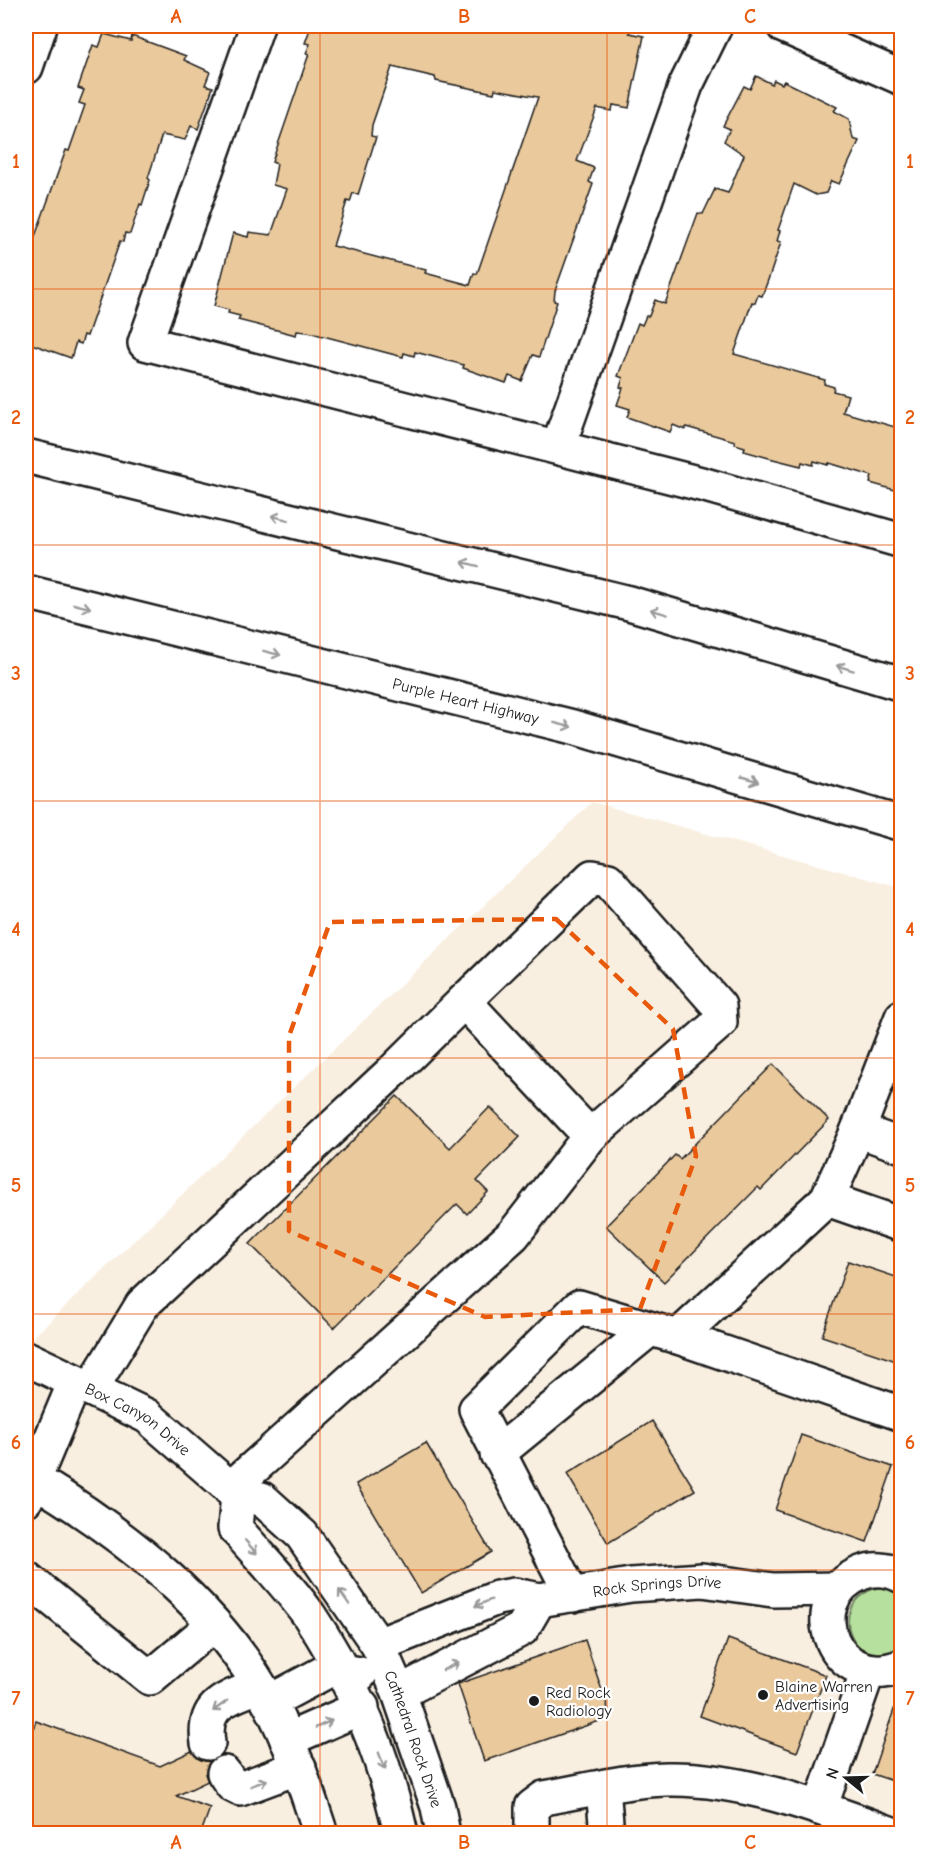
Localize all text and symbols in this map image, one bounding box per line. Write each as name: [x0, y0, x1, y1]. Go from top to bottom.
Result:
text: A: [170, 5, 182, 28]
text: B: [458, 5, 470, 28]
text: C: [744, 5, 756, 28]
text: 1: [12, 150, 20, 173]
text: 1: [906, 150, 914, 173]
text: 2: [11, 406, 21, 429]
text: 2: [905, 406, 915, 429]
one-way arrow: [271, 512, 290, 523]
one-way arrow: [460, 558, 480, 569]
one-way arrow: [72, 601, 91, 613]
one-way arrow: [650, 606, 669, 617]
one-way arrow: [262, 648, 281, 659]
text: 3: [11, 662, 21, 685]
one-way arrow: [836, 662, 855, 673]
text: 3: [905, 662, 915, 685]
street label: Purple Heart Highway: [391, 675, 541, 728]
one-way arrow: [553, 719, 572, 731]
one-way arrow: [740, 775, 759, 786]
text: 4: [11, 918, 21, 941]
text: 4: [905, 918, 915, 941]
text: 5: [11, 1174, 21, 1197]
text: 5: [905, 1174, 915, 1197]
street label: Box Canyon Drive: [82, 1380, 194, 1459]
text: 6: [11, 1431, 21, 1454]
text: 6: [905, 1431, 915, 1454]
one-way arrow: [244, 1539, 258, 1554]
street label: Rock Springs Drive: [591, 1572, 723, 1601]
one-way arrow: [338, 1589, 350, 1605]
one-way arrow: [474, 1598, 493, 1609]
one-way arrow: [442, 1659, 460, 1671]
street label: Cathedral Rock Drive: [380, 1668, 445, 1810]
place label: Blaine Warren Advertising: [775, 1678, 873, 1714]
place label: Red Rock Radiology: [546, 1684, 613, 1720]
text: 7: [12, 1687, 21, 1710]
text: 7: [906, 1687, 915, 1710]
marker: Blaine Warren Advertising: [756, 1688, 770, 1702]
marker: Red Rock Radiology: [527, 1694, 541, 1708]
one-way arrow: [212, 1699, 228, 1712]
one-way arrow: [315, 1717, 333, 1729]
north arrow: [816, 1748, 876, 1808]
one-way arrow: [377, 1751, 388, 1770]
text: N: [823, 1766, 843, 1781]
one-way arrow: [249, 1777, 268, 1788]
text: A: [170, 1831, 182, 1854]
text: B: [458, 1831, 470, 1854]
text: C: [744, 1831, 756, 1854]

